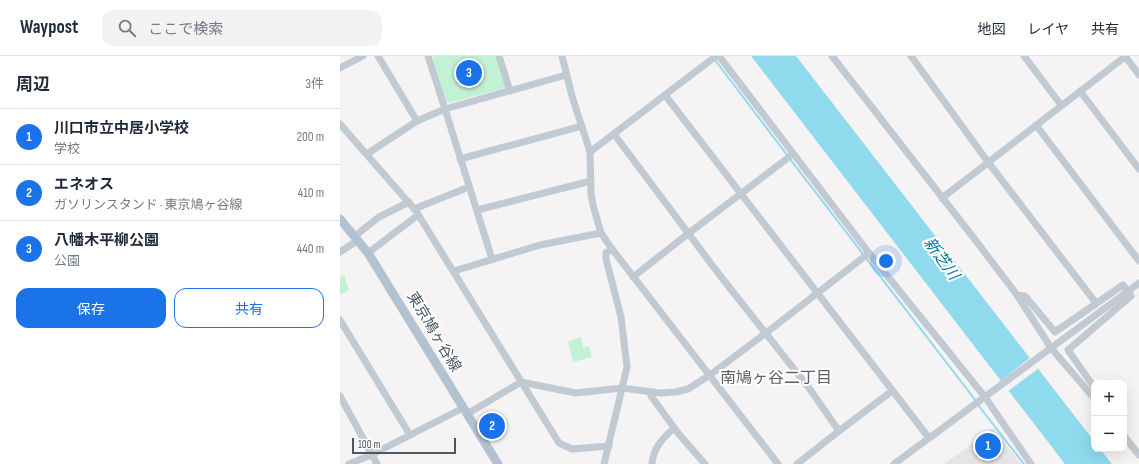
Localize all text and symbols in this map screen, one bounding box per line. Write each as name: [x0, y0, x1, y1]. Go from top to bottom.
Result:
search box: [102, 10, 382, 46]
text: Waypost: [20, 16, 78, 39]
icon: search: [116, 17, 138, 39]
text: ここで検索: [148, 20, 223, 39]
text: 地図: [977, 21, 1005, 38]
text: レイヤ: [1027, 21, 1069, 38]
text: 共有: [1091, 21, 1119, 38]
pin: 3: [456, 58, 482, 88]
text: 周辺: [16, 75, 50, 95]
text: 3件: [306, 76, 324, 92]
text: 川口市立中居小学校: [54, 119, 189, 138]
text: 1: [26, 129, 32, 145]
text: 200 m: [297, 129, 324, 145]
text: 学校: [54, 141, 80, 157]
text: エネオス: [54, 175, 114, 194]
text: 2: [26, 185, 32, 201]
text: 410 m: [298, 185, 324, 201]
text: ガソリンスタンド · 東京鳩ヶ谷線: [54, 197, 242, 213]
text: 八幡木平柳公園: [54, 231, 159, 250]
water label: 新芝川: [919, 234, 964, 286]
text: 3: [26, 241, 32, 257]
text: 440 m: [297, 241, 324, 257]
your location: [876, 251, 896, 271]
text: 公園: [54, 253, 80, 269]
button: 保存: [16, 288, 166, 328]
button: 共有: [174, 288, 324, 328]
street label: 東京鳩ヶ谷線: [403, 289, 465, 375]
district label: 南鳩ヶ谷二丁目: [720, 369, 832, 388]
map controls: [1091, 380, 1127, 452]
button: +: [1091, 380, 1127, 416]
pin: 2: [479, 411, 505, 441]
button: −: [1091, 416, 1127, 452]
pin: 1: [975, 431, 1001, 461]
scale bar: [352, 436, 456, 455]
text: 100 m: [358, 438, 380, 451]

